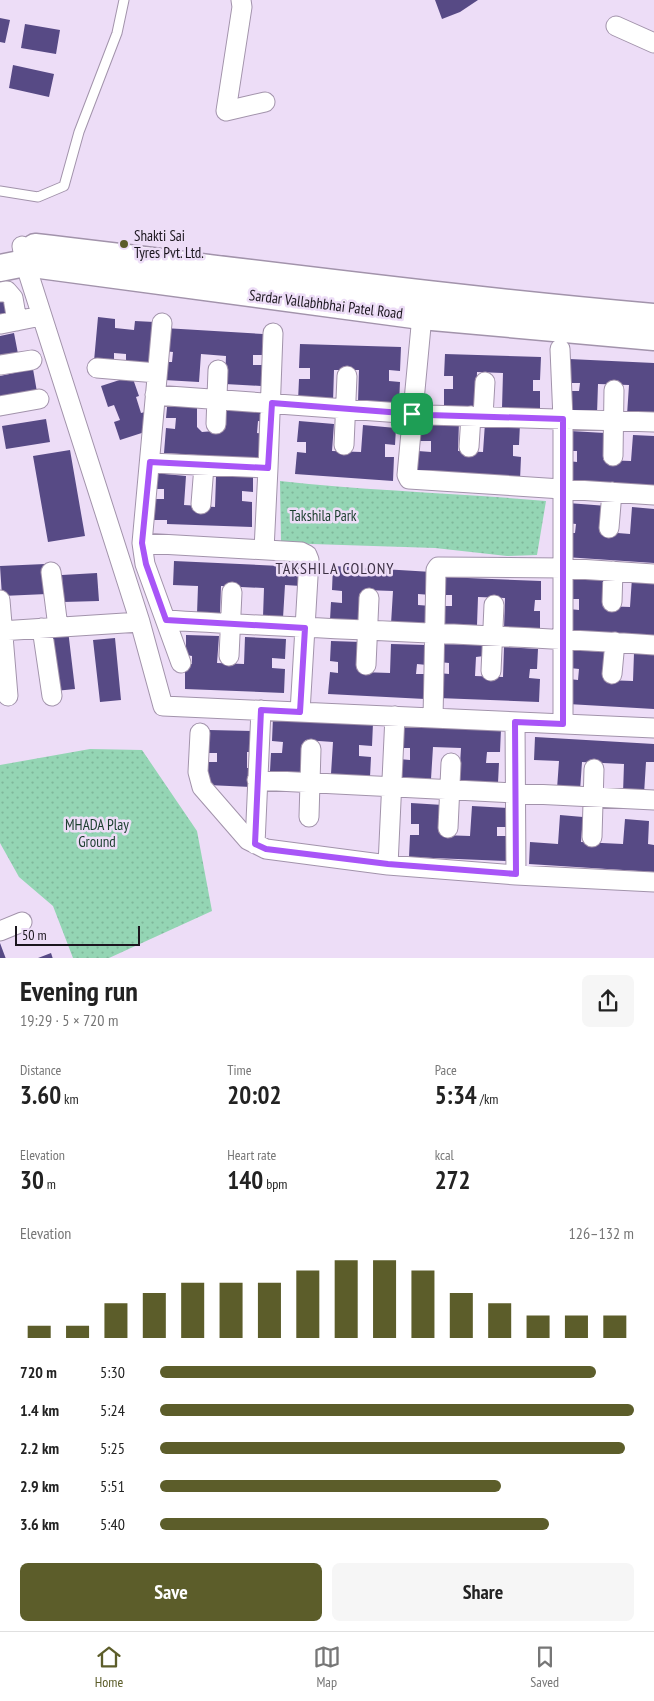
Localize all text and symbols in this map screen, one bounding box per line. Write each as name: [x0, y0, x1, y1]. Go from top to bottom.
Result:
place label: Shakti Sai Tyres Pvt. Ltd.: [134, 226, 204, 262]
marker: Shakti Sai Tyres Pvt. Ltd.: [118, 238, 130, 250]
street label: Sardar Vallabhbhai Patel Road: [248, 285, 404, 323]
pin: [391, 393, 433, 435]
icon: arrive: [398, 400, 426, 428]
park label: Takshila Park: [289, 506, 357, 525]
district label: TAKSHILA COLONY: [275, 558, 395, 578]
park label: MHADA Play Ground: [65, 815, 129, 851]
scale bar: [15, 924, 140, 947]
text: 50 m: [22, 926, 47, 944]
text: Evening run: [20, 972, 138, 1009]
button: share: [582, 975, 634, 1027]
text: 19:29 · 5 × 720 m: [20, 1010, 118, 1030]
text: Distance: [20, 1061, 61, 1079]
text: Time: [227, 1061, 252, 1079]
text: Pace: [435, 1061, 457, 1079]
text: 3.60: [20, 1079, 61, 1111]
text: 20:02: [227, 1079, 281, 1111]
text: 5:34: [435, 1079, 477, 1111]
text: km: [61, 1090, 79, 1108]
text: /km: [477, 1090, 498, 1108]
text: Elevation: [20, 1146, 65, 1164]
text: Heart rate: [227, 1146, 276, 1164]
text: kcal: [435, 1146, 454, 1164]
text: 30: [20, 1164, 44, 1196]
text: 140: [227, 1164, 263, 1196]
text: 272: [435, 1164, 471, 1196]
text: m: [44, 1175, 56, 1193]
text: bpm: [263, 1175, 287, 1193]
text: Elevation: [20, 1223, 71, 1243]
text: 126–132 m: [569, 1223, 634, 1243]
text: 720 m: [20, 1362, 57, 1382]
text: 5:30: [100, 1362, 125, 1382]
text: 1.4 km: [20, 1400, 59, 1420]
text: 5:24: [100, 1400, 125, 1420]
text: 2.2 km: [20, 1438, 59, 1458]
text: 5:25: [100, 1438, 125, 1458]
text: 2.9 km: [20, 1476, 59, 1496]
text: 5:51: [100, 1476, 125, 1496]
text: 3.6 km: [20, 1514, 59, 1534]
text: 5:40: [100, 1514, 125, 1534]
button: Save: [20, 1563, 322, 1621]
button: Share: [332, 1563, 634, 1621]
tab: Home: [95, 1643, 123, 1691]
tab: Map: [313, 1643, 341, 1691]
tab: Saved: [530, 1643, 559, 1691]

